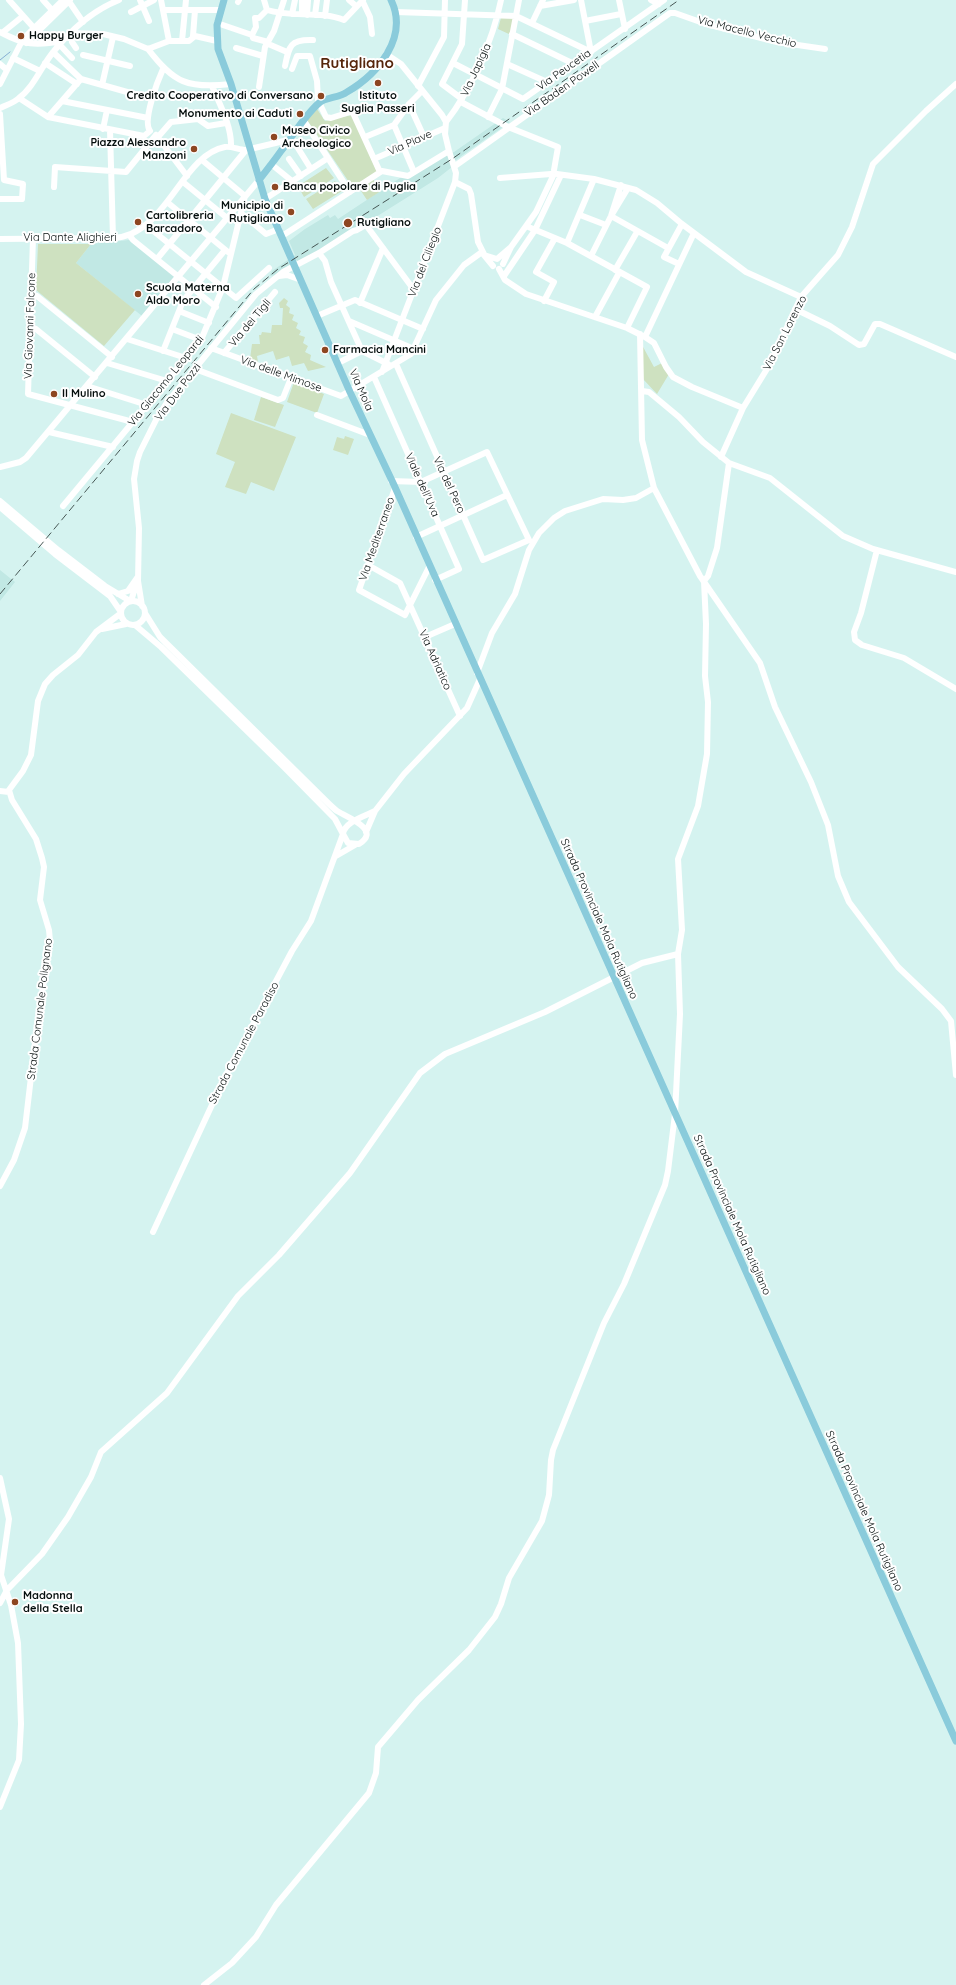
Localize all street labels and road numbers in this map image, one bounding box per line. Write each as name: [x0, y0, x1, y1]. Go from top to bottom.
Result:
street label: Via Macello Vecchio: [696, 13, 798, 51]
street label: Via Japigia: [458, 41, 494, 99]
street label: Via Peucetia: [534, 47, 594, 93]
street label: Via Baden Powell: [522, 58, 602, 120]
street label: Via Piave: [386, 127, 434, 159]
street label: Via del Ciliegio: [406, 225, 444, 299]
street label: Via Dante Alighieri: [23, 231, 117, 245]
street label: Via Giovanni Falcone: [22, 273, 38, 379]
street label: Via San Lorenzo: [760, 293, 810, 373]
street label: Via dei Tigli: [226, 296, 274, 350]
street label: Via Giacomo Leopardi: [125, 333, 207, 429]
street label: Via delle Mimose: [238, 353, 324, 395]
street label: Via Due Pozzi: [152, 361, 204, 423]
street label: Via Mola: [346, 367, 376, 413]
street label: Viale dell'Uva: [402, 451, 442, 519]
street label: Via del Pero: [430, 455, 468, 515]
street label: Via Mediterraneo: [356, 495, 398, 583]
street label: Via Adriatico: [416, 628, 454, 692]
street label: Strada Provinciale Mola Rutigliano: [558, 837, 640, 1001]
street label: Strada Comunale Polignano: [25, 937, 55, 1081]
street label: Strada Comunale Paradiso: [206, 980, 282, 1106]
street label: Strada Provinciale Mola Rutigliano: [691, 1133, 773, 1297]
street label: Strada Provinciale Mola Rutigliano: [823, 1429, 905, 1593]

